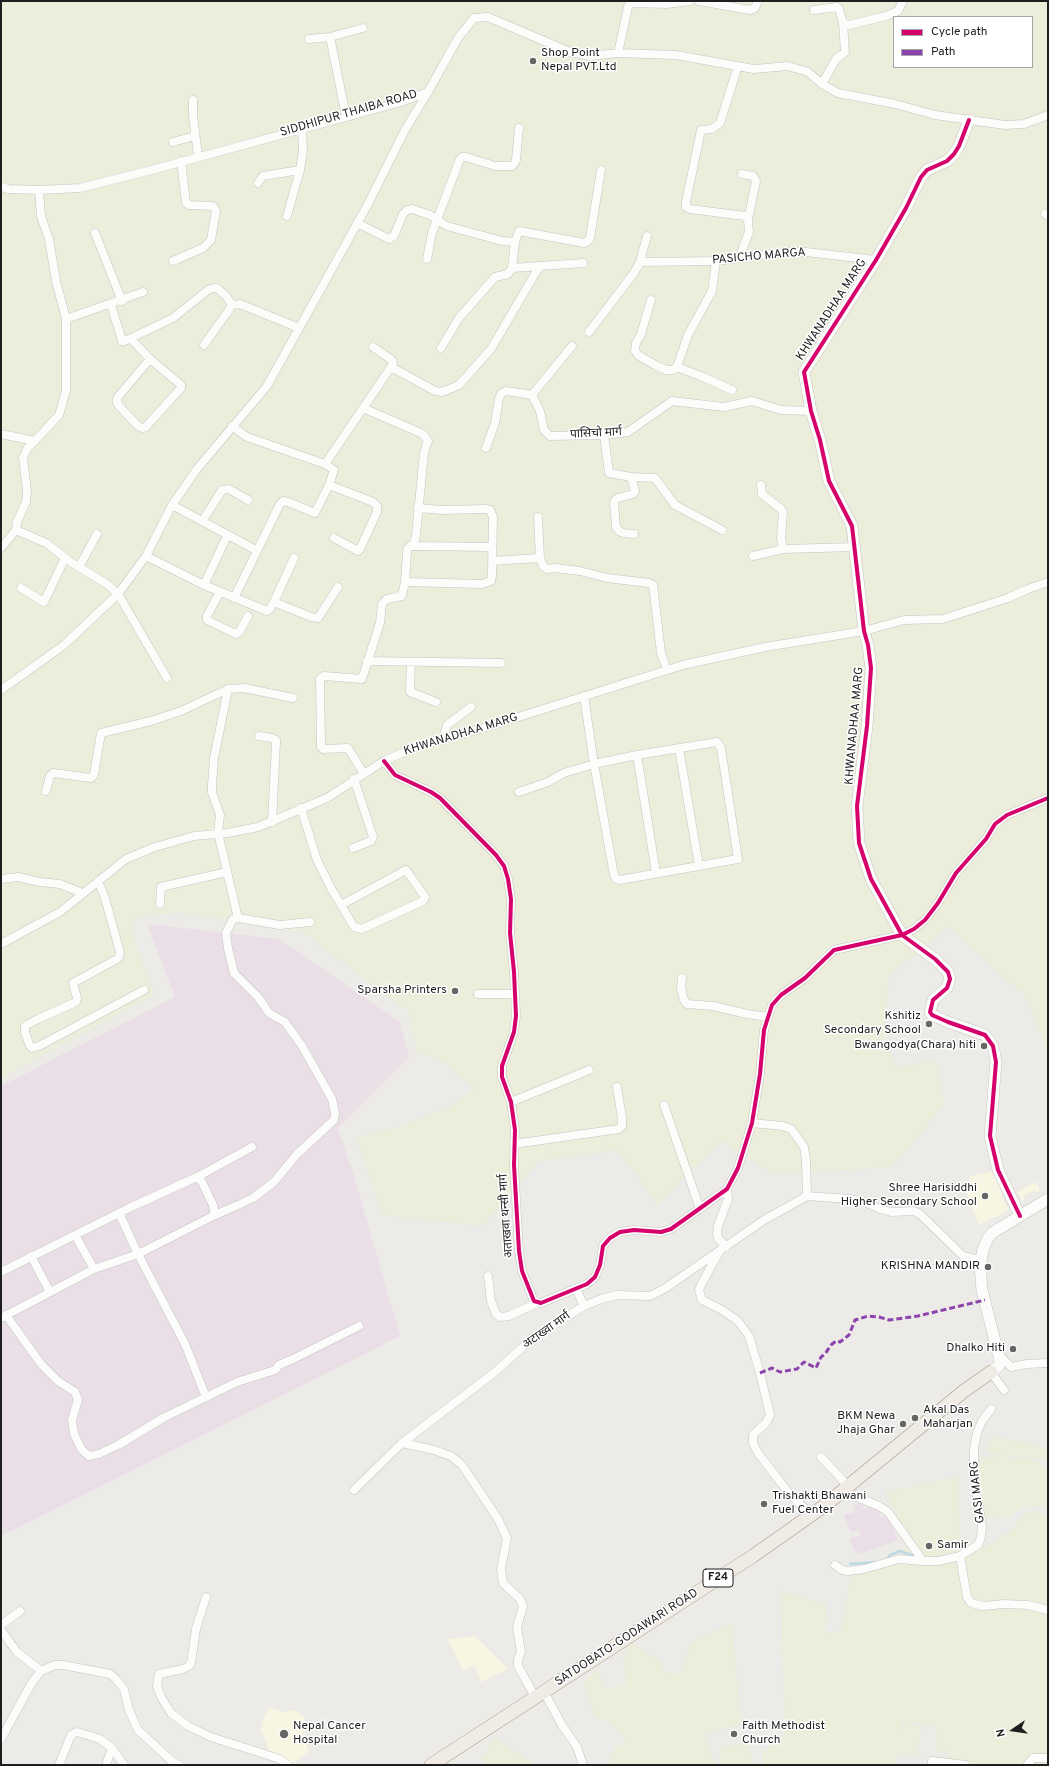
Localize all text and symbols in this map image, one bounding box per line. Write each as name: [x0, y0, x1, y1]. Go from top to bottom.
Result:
legend: [893, 16, 1033, 68]
text: Cycle path: [931, 24, 988, 40]
text: Path: [931, 44, 956, 60]
place label: Shop Point Nepal PVT.Ltd: [541, 47, 617, 75]
marker: Shop Point Nepal PVT.Ltd: [528, 56, 538, 66]
street label: SIDDHIPUR THAIBA ROAD: [279, 87, 419, 141]
street label: PASICHO MARGA: [712, 246, 806, 268]
street label: KHWANADHAA MARG: [794, 256, 870, 364]
street label: पासिचो मार्ग: [570, 425, 622, 443]
street label: KHWANADHAA MARG: [843, 666, 867, 786]
street label: KHWANADHAA MARG: [402, 711, 520, 759]
place label: Sparsha Printers: [357, 984, 447, 998]
marker: Sparsha Printers: [450, 986, 460, 996]
place label: Kshitiz Secondary School: [824, 1010, 921, 1038]
marker: Kshitiz Secondary School: [924, 1019, 934, 1029]
place label: Bwangodya(Chara) hiti: [854, 1039, 976, 1053]
marker: Bwangodya(Chara) hiti: [979, 1041, 989, 1051]
street label: अताखवा थन्सी मार्ग: [497, 1174, 517, 1258]
place label: Shree Harisiddhi Higher Secondary School: [841, 1182, 977, 1210]
marker: Shree Harisiddhi Higher Secondary School: [980, 1191, 990, 1201]
place label: KRISHNA MANDIR: [881, 1260, 980, 1274]
marker: KRISHNA MANDIR: [983, 1262, 993, 1272]
street label: अटाख्वा मार्ग: [520, 1309, 574, 1353]
place label: Dhalko Hiti: [946, 1342, 1005, 1356]
marker: Dhalko Hiti: [1008, 1344, 1018, 1354]
place label: Akal Das Maharjan: [923, 1404, 973, 1432]
place label: BKM Newa Jhaja Ghar: [837, 1410, 895, 1438]
marker: Akal Das Maharjan: [910, 1413, 920, 1423]
marker: BKM Newa Jhaja Ghar: [898, 1419, 908, 1429]
street label: GASI MARG: [968, 1460, 988, 1524]
place label: Trishakti Bhawani Fuel Center: [772, 1490, 866, 1518]
marker: Trishakti Bhawani Fuel Center: [759, 1499, 769, 1509]
place label: Samir: [937, 1539, 969, 1553]
marker: Samir: [924, 1541, 934, 1551]
road number: F24: [703, 1569, 733, 1587]
street label: SATDOBATO-GODAWARI ROAD: [553, 1586, 701, 1690]
north arrow: [993, 1710, 1033, 1750]
place label: Nepal Cancer Hospital: [293, 1720, 366, 1748]
place label: Faith Methodist Church: [742, 1720, 825, 1748]
text: N: [994, 1727, 1009, 1738]
marker: Nepal Cancer Hospital: [278, 1728, 290, 1740]
marker: Faith Methodist Church: [729, 1729, 739, 1739]

